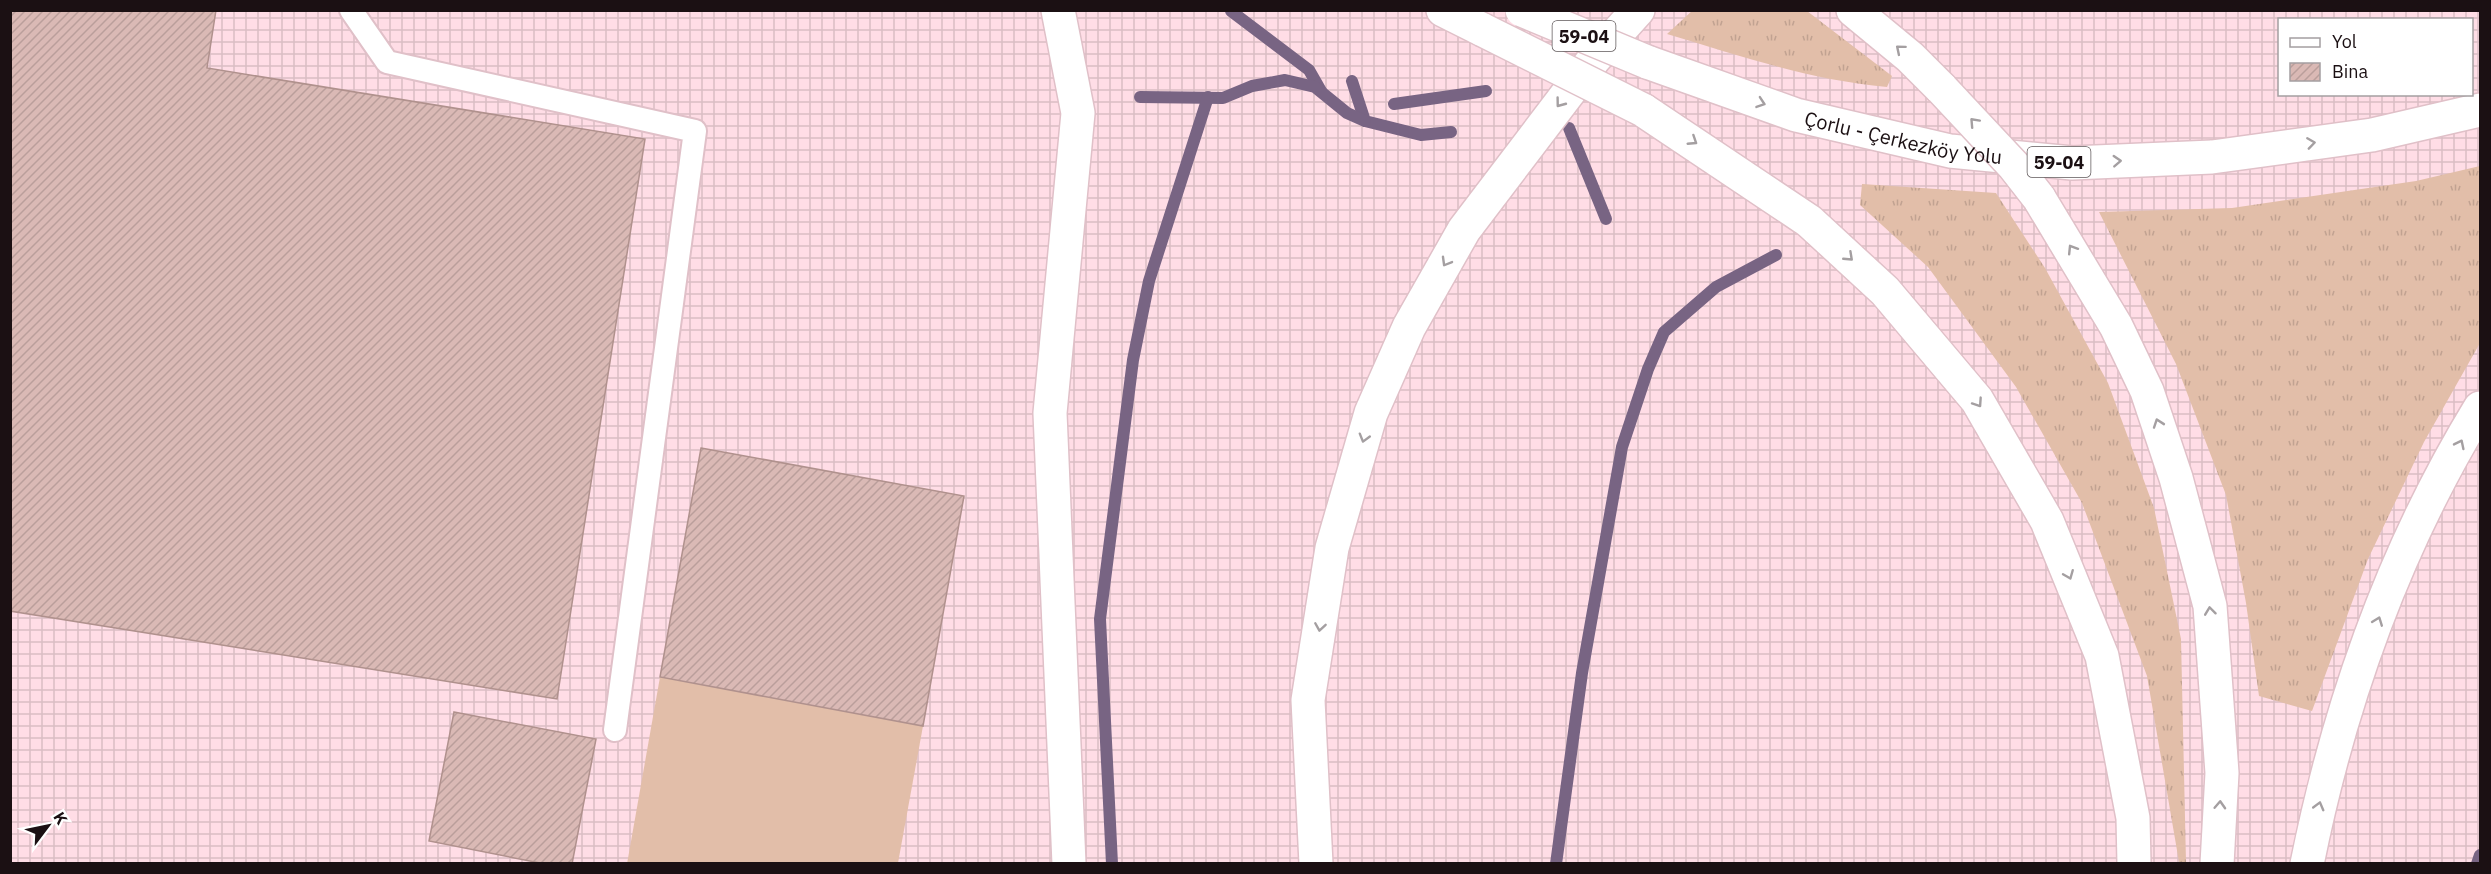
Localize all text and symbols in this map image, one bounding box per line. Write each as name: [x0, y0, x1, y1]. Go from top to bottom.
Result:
legend: [2278, 18, 2473, 96]
road number: 59-04: [1552, 21, 1616, 51]
text: Yol: [2332, 30, 2357, 53]
one-way arrow: [1896, 45, 1907, 56]
text: Bina: [2332, 60, 2368, 83]
one-way arrow: [1755, 95, 1766, 108]
one-way arrow: [1556, 97, 1567, 108]
street label: Çorlu - Çerkezköy Yolu: [1802, 104, 2003, 170]
one-way arrow: [1970, 118, 1981, 129]
one-way arrow: [1686, 134, 1697, 145]
one-way arrow: [2307, 138, 2316, 150]
road number: 59-04: [2028, 147, 2090, 177]
one-way arrow: [2113, 155, 2122, 168]
one-way arrow: [2068, 244, 2079, 255]
one-way arrow: [1841, 250, 1852, 261]
one-way arrow: [1442, 256, 1453, 266]
one-way arrow: [1971, 396, 1982, 407]
one-way arrow: [2152, 418, 2165, 429]
one-way arrow: [1359, 432, 1371, 443]
one-way arrow: [2452, 439, 2464, 450]
one-way arrow: [2062, 569, 2074, 580]
one-way arrow: [2204, 606, 2217, 615]
one-way arrow: [2371, 616, 2383, 627]
one-way arrow: [1314, 623, 1326, 632]
north arrow: [18, 796, 78, 856]
one-way arrow: [2213, 801, 2226, 810]
one-way arrow: [2312, 801, 2325, 811]
text: K: [49, 808, 72, 828]

